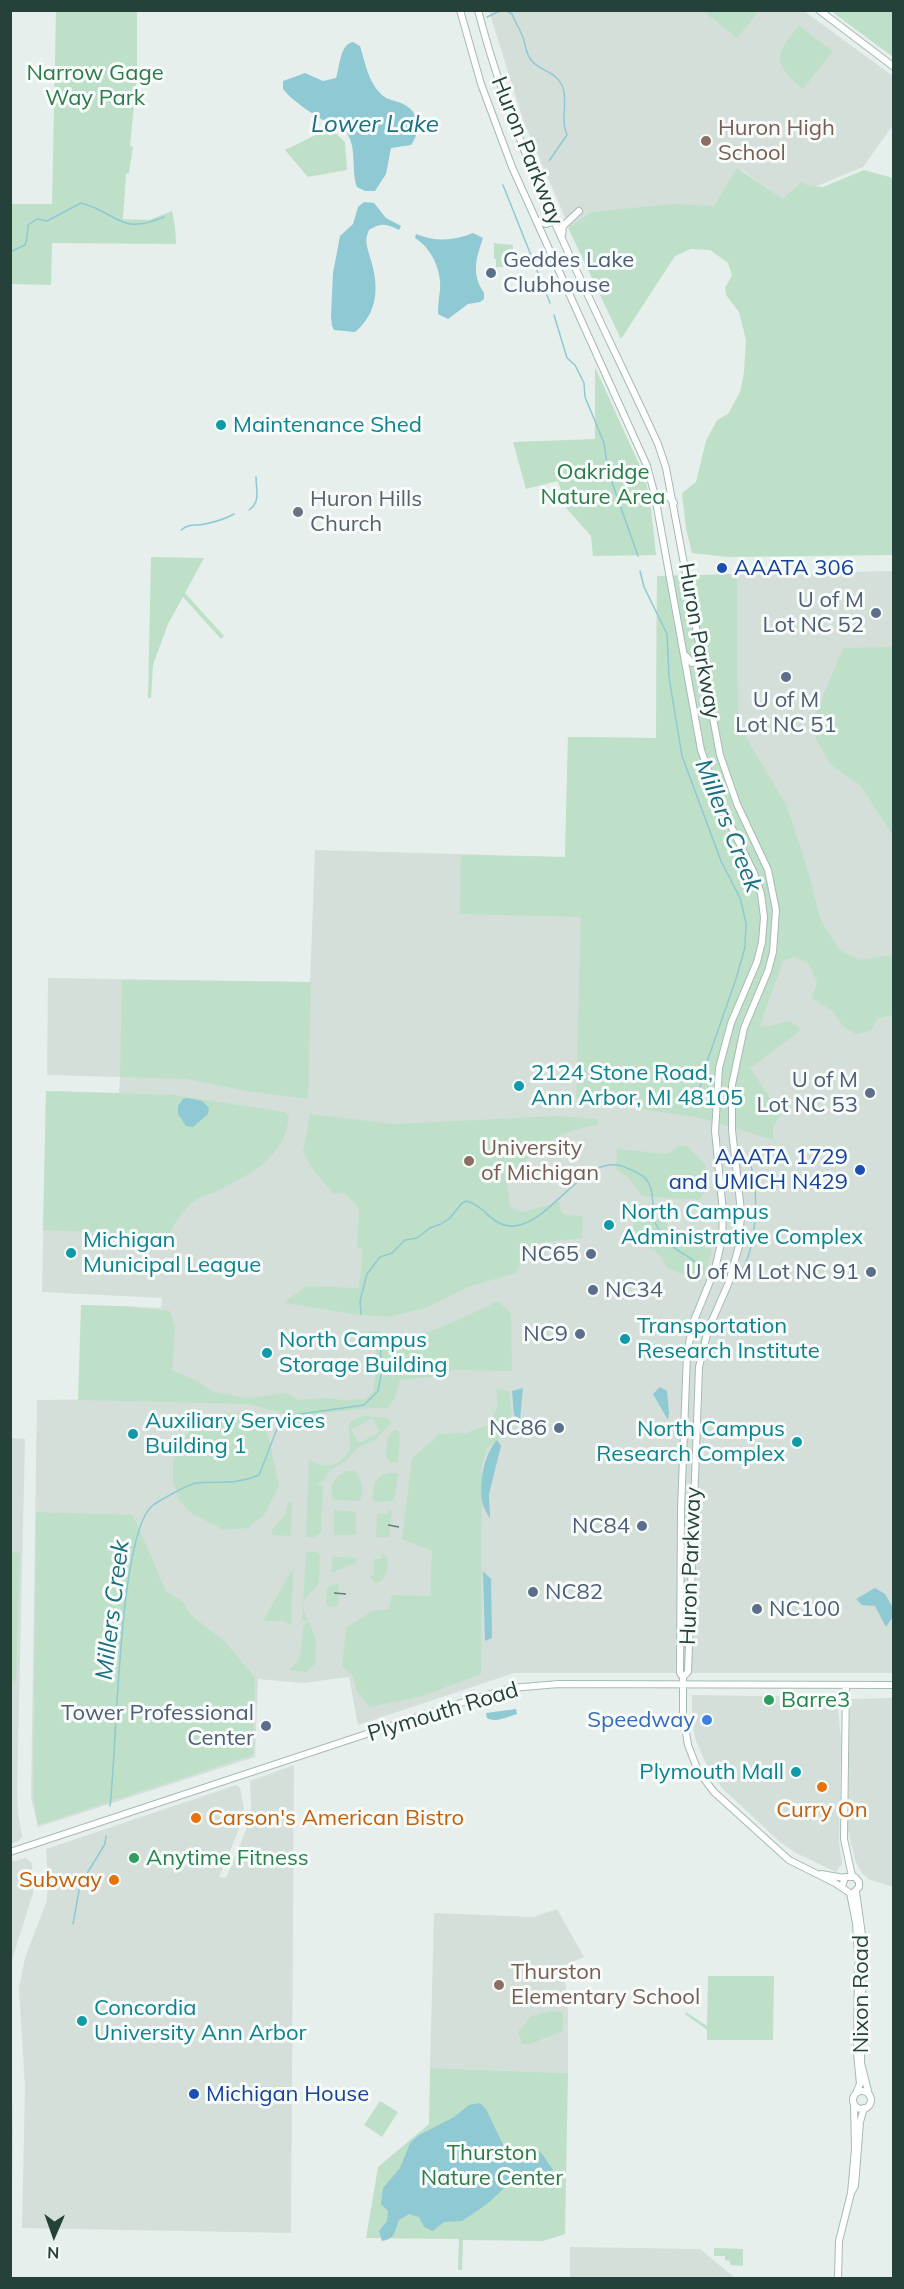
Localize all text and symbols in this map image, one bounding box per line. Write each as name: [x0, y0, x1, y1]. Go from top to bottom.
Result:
park label: Narrow Gage Way Park: [26, 60, 164, 112]
street label: Huron Parkway: [485, 73, 569, 229]
water label: Lower Lake: [311, 111, 439, 139]
place label: Huron High School: [718, 115, 835, 166]
marker: Huron High School: [699, 134, 713, 148]
place label: Geddes Lake Clubhouse: [503, 247, 634, 298]
marker: Geddes Lake Clubhouse: [484, 266, 498, 280]
place label: Maintenance Shed: [233, 412, 422, 438]
marker: Maintenance Shed: [214, 418, 228, 432]
park label: Oakridge Nature Area: [541, 459, 665, 511]
place label: Huron Hills Church: [310, 486, 422, 538]
marker: Huron Hills Church: [291, 505, 305, 519]
place label: AAATA 306: [734, 555, 854, 581]
street label: Huron Parkway: [672, 561, 726, 721]
marker: AAATA 306: [715, 561, 729, 575]
place label: U of M Lot NC 52: [763, 587, 864, 638]
marker: U of M Lot NC 52: [869, 606, 883, 620]
marker: U of M Lot NC 51: [779, 670, 793, 684]
place label: U of M Lot NC 51: [735, 687, 837, 738]
water label: Millers Creek: [688, 755, 768, 897]
place label: 2124 Stone Road, Ann Arbor, MI 48105: [531, 1060, 743, 1112]
place label: U of M Lot NC 53: [757, 1067, 858, 1118]
marker: 2124 Stone Road, Ann Arbor, MI 48105: [512, 1079, 526, 1093]
marker: U of M Lot NC 53: [863, 1086, 877, 1100]
place label: University of Michigan: [481, 1135, 599, 1186]
place label: AAATA 1729 and UMICH N429: [669, 1144, 848, 1196]
marker: University of Michigan: [462, 1154, 476, 1168]
marker: AAATA 1729 and UMICH N429: [853, 1163, 867, 1177]
place label: North Campus Administrative Complex: [621, 1199, 863, 1250]
marker: North Campus Administrative Complex: [602, 1218, 616, 1232]
place label: Michigan Municipal League: [83, 1227, 261, 1278]
place label: NC65: [521, 1241, 579, 1267]
marker: Michigan Municipal League: [64, 1246, 78, 1260]
marker: NC65: [584, 1247, 598, 1261]
place label: U of M Lot NC 91: [686, 1259, 859, 1285]
marker: U of M Lot NC 91: [864, 1265, 878, 1279]
place label: NC34: [605, 1277, 663, 1303]
marker: NC34: [586, 1283, 600, 1297]
place label: Transportation Research Institute: [637, 1313, 820, 1364]
place label: NC9: [523, 1321, 568, 1347]
place label: North Campus Storage Building: [279, 1327, 448, 1378]
marker: NC9: [573, 1327, 587, 1341]
marker: Transportation Research Institute: [618, 1332, 632, 1346]
marker: North Campus Storage Building: [260, 1346, 274, 1360]
place label: Auxiliary Services Building 1: [145, 1408, 325, 1460]
place label: NC86: [489, 1415, 547, 1441]
place label: North Campus Research Complex: [596, 1416, 785, 1468]
marker: NC86: [552, 1421, 566, 1435]
marker: Auxiliary Services Building 1: [126, 1427, 140, 1441]
marker: North Campus Research Complex: [790, 1435, 804, 1449]
street label: Huron Parkway: [675, 1486, 707, 1646]
place label: NC84: [572, 1513, 630, 1539]
marker: NC84: [635, 1519, 649, 1533]
water label: Millers Creek: [90, 1538, 136, 1682]
place label: NC82: [545, 1579, 603, 1605]
marker: NC82: [526, 1585, 540, 1599]
place label: NC100: [769, 1596, 840, 1622]
marker: NC100: [750, 1602, 764, 1616]
street label: Plymouth Road: [365, 1677, 521, 1747]
place label: Barre3: [781, 1687, 850, 1713]
marker: Barre3: [762, 1693, 776, 1707]
place label: Tower Professional Center: [61, 1700, 254, 1752]
place label: Speedway: [587, 1707, 695, 1733]
marker: Speedway: [700, 1713, 714, 1727]
marker: Tower Professional Center: [259, 1719, 273, 1733]
place label: Plymouth Mall: [639, 1759, 784, 1785]
marker: Plymouth Mall: [789, 1765, 803, 1779]
marker: Curry On: [815, 1780, 829, 1794]
place label: Curry On: [776, 1797, 868, 1823]
place label: Carson's American Bistro: [208, 1805, 464, 1831]
marker: Carson's American Bistro: [189, 1811, 203, 1825]
place label: Anytime Fitness: [146, 1845, 309, 1871]
marker: Anytime Fitness: [127, 1851, 141, 1865]
place label: Subway: [19, 1867, 102, 1893]
marker: Subway: [107, 1873, 121, 1887]
street label: Nixon Road: [848, 1935, 874, 2053]
place label: Thurston Elementary School: [511, 1959, 700, 2011]
marker: Thurston Elementary School: [492, 1978, 506, 1992]
place label: Concordia University Ann Arbor: [94, 1995, 307, 2047]
marker: Concordia University Ann Arbor: [75, 2014, 89, 2028]
place label: Michigan House: [206, 2081, 369, 2107]
marker: Michigan House: [187, 2087, 201, 2101]
park label: Thurston Nature Center: [421, 2140, 563, 2192]
north arrow: [24, 2205, 84, 2265]
text: N: [47, 2243, 60, 2263]

